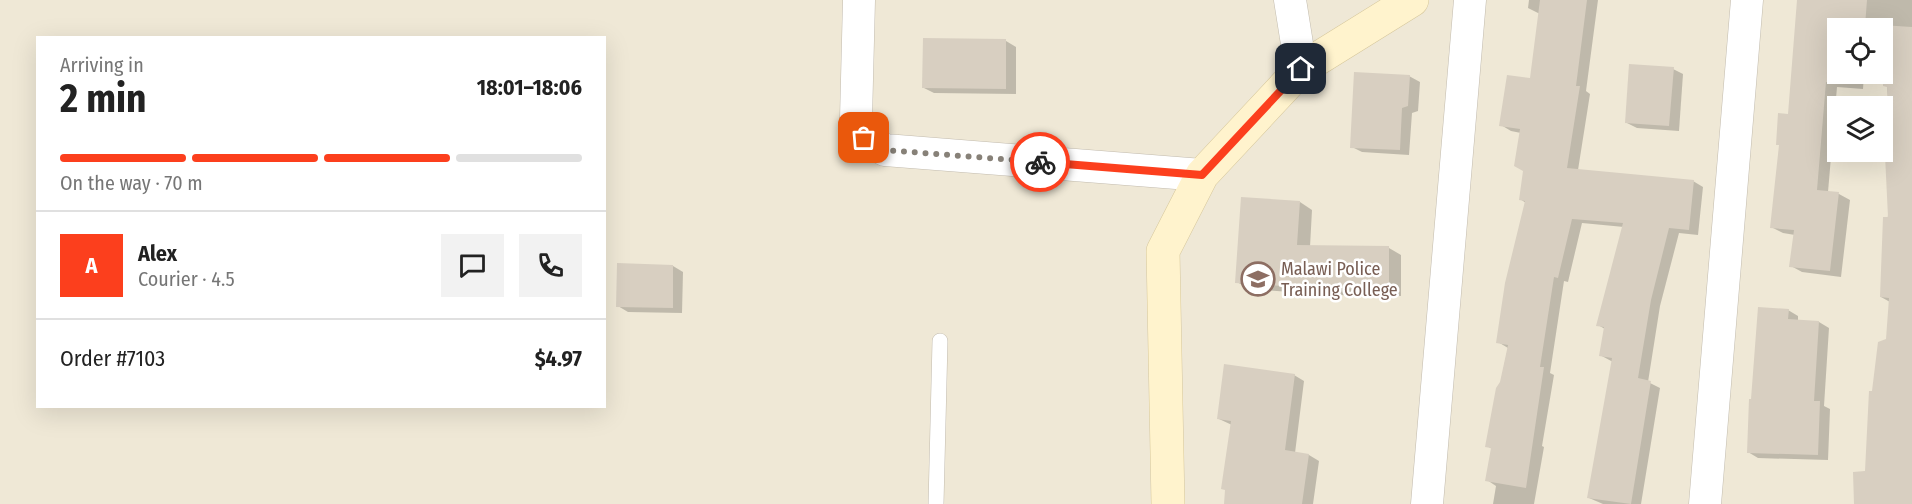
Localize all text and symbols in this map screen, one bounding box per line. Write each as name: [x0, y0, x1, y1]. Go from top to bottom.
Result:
map controls: [1827, 18, 1893, 162]
button: locate: [1827, 18, 1893, 84]
pin: [1275, 43, 1326, 94]
icon: home: [1284, 52, 1317, 85]
text: Arriving in: [60, 53, 144, 77]
text: 18:01–18:06: [477, 74, 582, 101]
text: 2 min: [60, 76, 146, 122]
button: layers: [1827, 96, 1893, 162]
pin: [838, 112, 889, 163]
icon: bag: [847, 121, 880, 154]
courier: [1010, 132, 1070, 192]
icon: bike: [1024, 146, 1057, 179]
text: On the way · 70 m: [60, 171, 203, 195]
button: chat: [441, 234, 504, 297]
button: phone: [519, 234, 582, 297]
text: Alex: [138, 240, 177, 267]
text: A: [86, 252, 97, 279]
place label: Malawi Police Training College: [1281, 258, 1398, 301]
school or university icon: Malawi Police Training College: [1240, 261, 1276, 297]
text: Courier · 4.5: [138, 267, 235, 291]
text: Order #7103: [60, 345, 165, 372]
text: $4.97: [535, 345, 582, 372]

